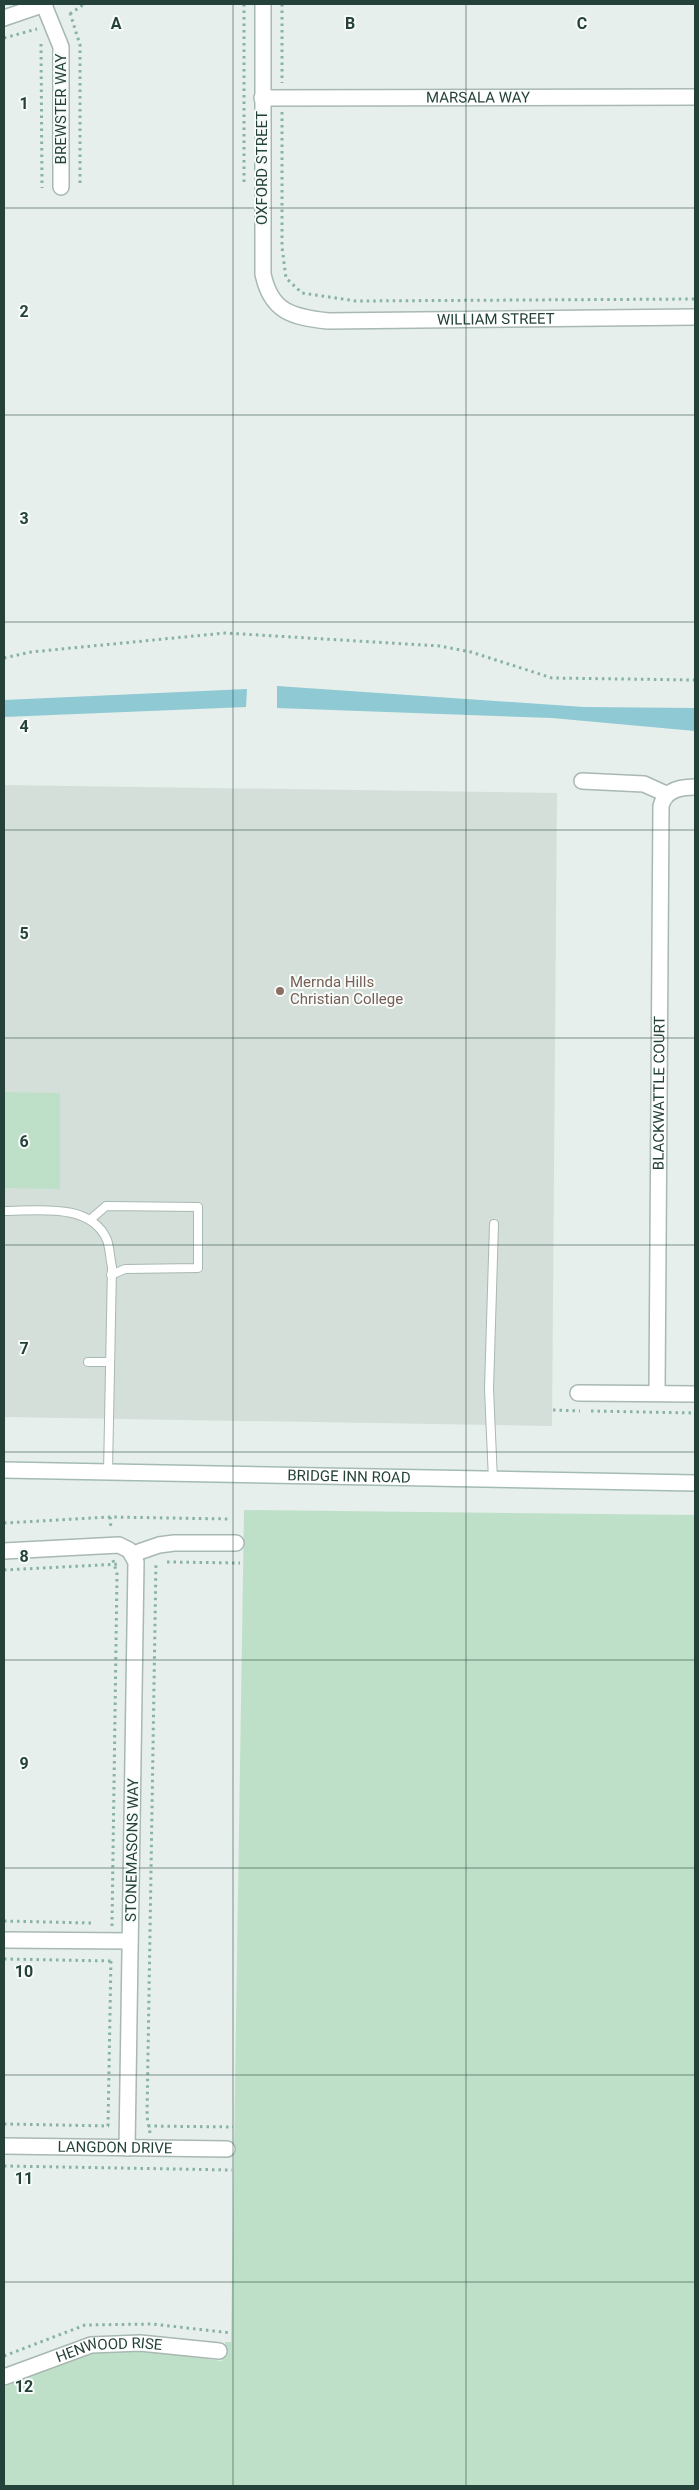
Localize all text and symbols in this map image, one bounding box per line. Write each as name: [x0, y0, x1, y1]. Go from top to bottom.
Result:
text: A: [111, 14, 122, 33]
text: B: [345, 14, 355, 33]
text: C: [577, 14, 587, 33]
street label: BREWSTER WAY: [52, 54, 70, 164]
street label: MARSALA WAY: [426, 88, 530, 107]
text: 1: [19, 94, 29, 113]
street label: OXFORD STREET: [253, 111, 271, 225]
text: 2: [19, 302, 29, 321]
street label: WILLIAM STREET: [437, 310, 555, 329]
text: 3: [19, 509, 29, 528]
text: 4: [19, 717, 29, 736]
text: 5: [19, 924, 29, 943]
place label: Mernda Hills Christian College: [290, 973, 403, 1008]
marker: Mernda Hills Christian College: [274, 985, 286, 997]
street label: BLACKWATTLE COURT: [650, 1016, 669, 1170]
text: 6: [19, 1132, 29, 1151]
text: 7: [19, 1339, 29, 1358]
street label: BRIDGE INN ROAD: [287, 1466, 411, 1487]
text: 8: [19, 1547, 29, 1566]
text: 9: [19, 1754, 29, 1773]
street label: STONEMASONS WAY: [122, 1778, 142, 1922]
text: 10: [15, 1962, 33, 1981]
street label: LANGDON DRIVE: [57, 2138, 173, 2157]
text: 11: [15, 2169, 33, 2188]
street label: HENWOOD RISE: [53, 2334, 164, 2366]
text: 12: [15, 2377, 33, 2396]

